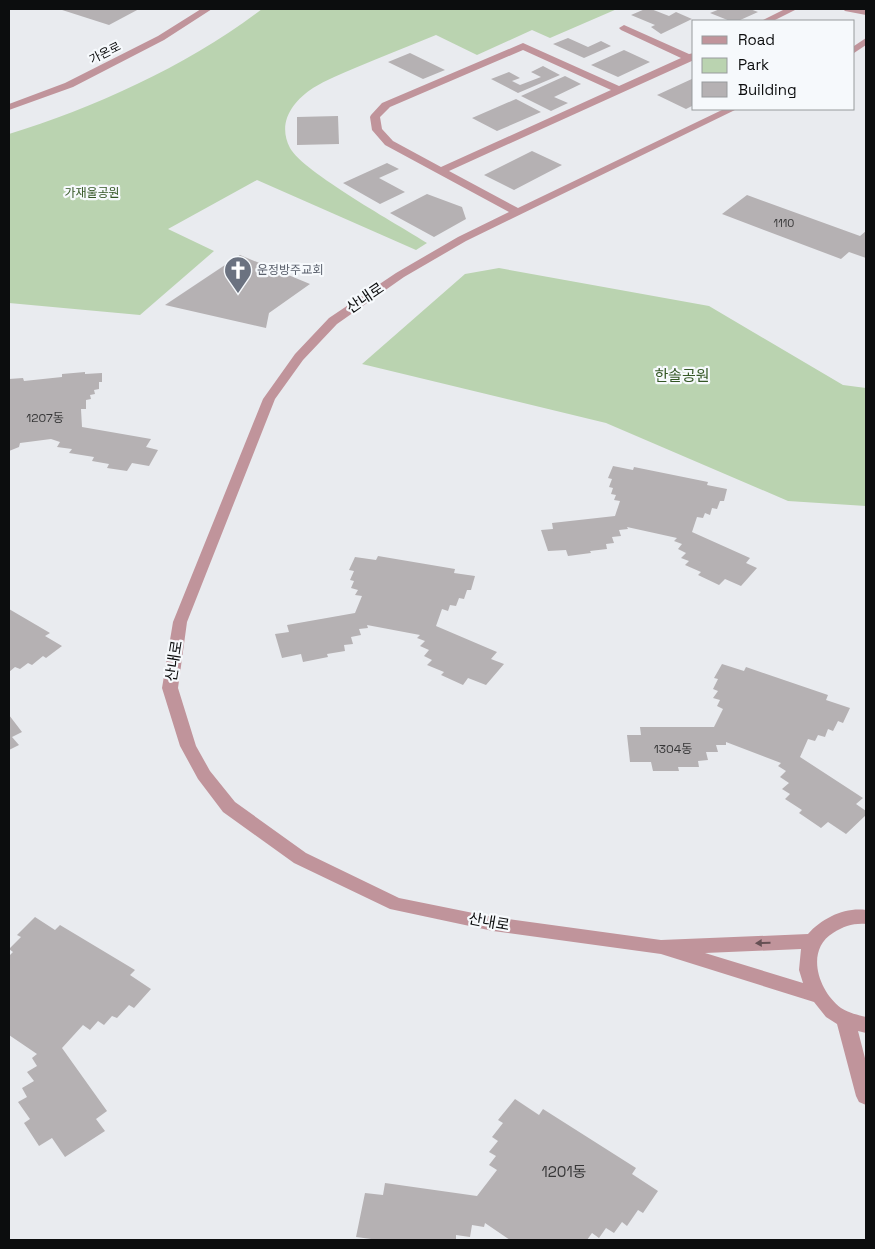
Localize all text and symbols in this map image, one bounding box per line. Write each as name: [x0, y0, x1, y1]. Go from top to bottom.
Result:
legend: [692, 20, 855, 110]
text: Road: [738, 30, 775, 49]
street label: 가온로: [87, 38, 123, 68]
text: Park: [738, 55, 769, 74]
text: Building: [738, 80, 797, 99]
park label: 가재울공원: [64, 185, 120, 201]
house number: 1110: [774, 216, 794, 230]
church icon: 운정방주교회: [223, 255, 253, 294]
place label: 운정방주교회: [257, 262, 323, 278]
street label: 산내로: [342, 278, 387, 317]
park label: 한솔공원: [654, 366, 710, 385]
house number: 1207동: [26, 410, 64, 426]
street label: 산내로: [161, 639, 186, 683]
house number: 1304동: [654, 741, 692, 757]
street label: 산내로: [467, 909, 511, 934]
one-way arrow: [755, 940, 771, 948]
house number: 1201동: [541, 1162, 587, 1181]

